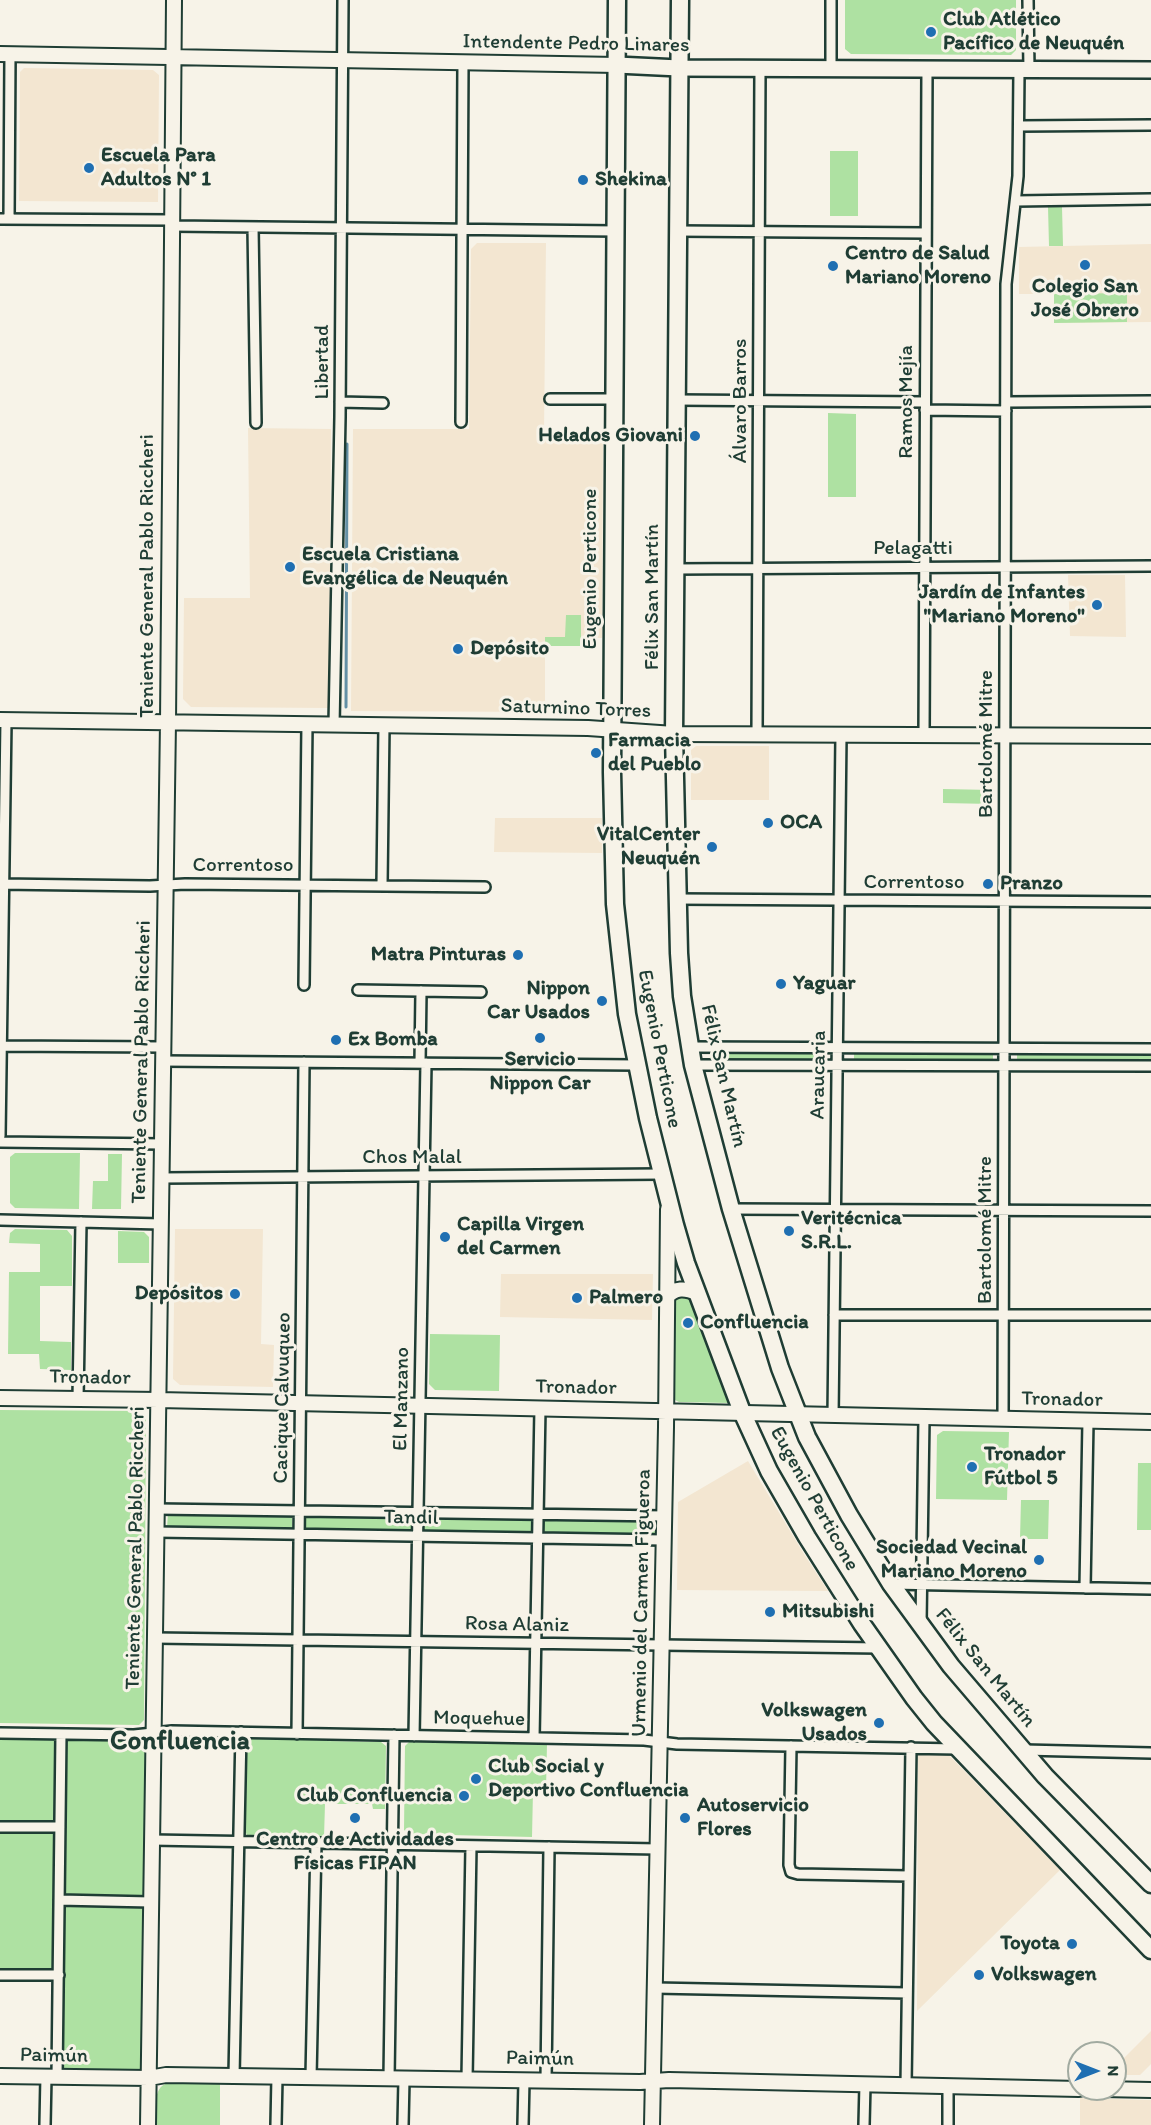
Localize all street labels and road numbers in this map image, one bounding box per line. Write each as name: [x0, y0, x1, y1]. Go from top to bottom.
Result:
street label: Intendente Pedro Linares: [462, 29, 690, 59]
street label: Libertad: [310, 324, 336, 400]
street label: Álvaro Barros: [728, 339, 754, 463]
street label: Ramos Mejía: [894, 345, 920, 459]
street label: Teniente General Pablo Riccheri: [135, 434, 161, 718]
street label: Eugenio Perticone: [578, 488, 604, 650]
street label: Félix San Martín: [640, 524, 666, 670]
street label: Pelagatti: [873, 536, 953, 562]
street label: Bartolomé Mitre: [974, 670, 1000, 818]
street label: Saturnino Torres: [500, 694, 652, 724]
street label: Correntoso: [192, 853, 294, 879]
street label: Correntoso: [863, 870, 965, 896]
street label: Teniente General Pablo Riccheri: [127, 920, 157, 1204]
street label: Eugenio Perticone: [631, 967, 687, 1131]
street label: Félix San Martín: [694, 1002, 752, 1150]
street label: Araucaria: [806, 1030, 832, 1120]
street label: Chos Malal: [362, 1145, 462, 1171]
street label: Bartolomé Mitre: [973, 1156, 999, 1304]
street label: Cacique Calvuqueo: [269, 1312, 297, 1484]
street label: El Manzano: [388, 1347, 416, 1451]
street label: Tronador: [49, 1365, 131, 1391]
street label: Tronador: [535, 1375, 617, 1401]
street label: Tronador: [1021, 1387, 1103, 1413]
street label: Teniente General Pablo Riccheri: [121, 1406, 151, 1690]
street label: Eugenio Perticone: [764, 1422, 864, 1576]
street label: Urmenio del Carmen Figueroa: [627, 1469, 657, 1737]
street label: Tandil: [383, 1505, 439, 1531]
street label: Félix San Martín: [929, 1603, 1041, 1733]
street label: Rosa Alaniz: [465, 1611, 569, 1639]
street label: Moquehue: [433, 1706, 525, 1732]
street label: Paimún: [20, 2043, 88, 2069]
street label: Paimún: [506, 2046, 574, 2072]

